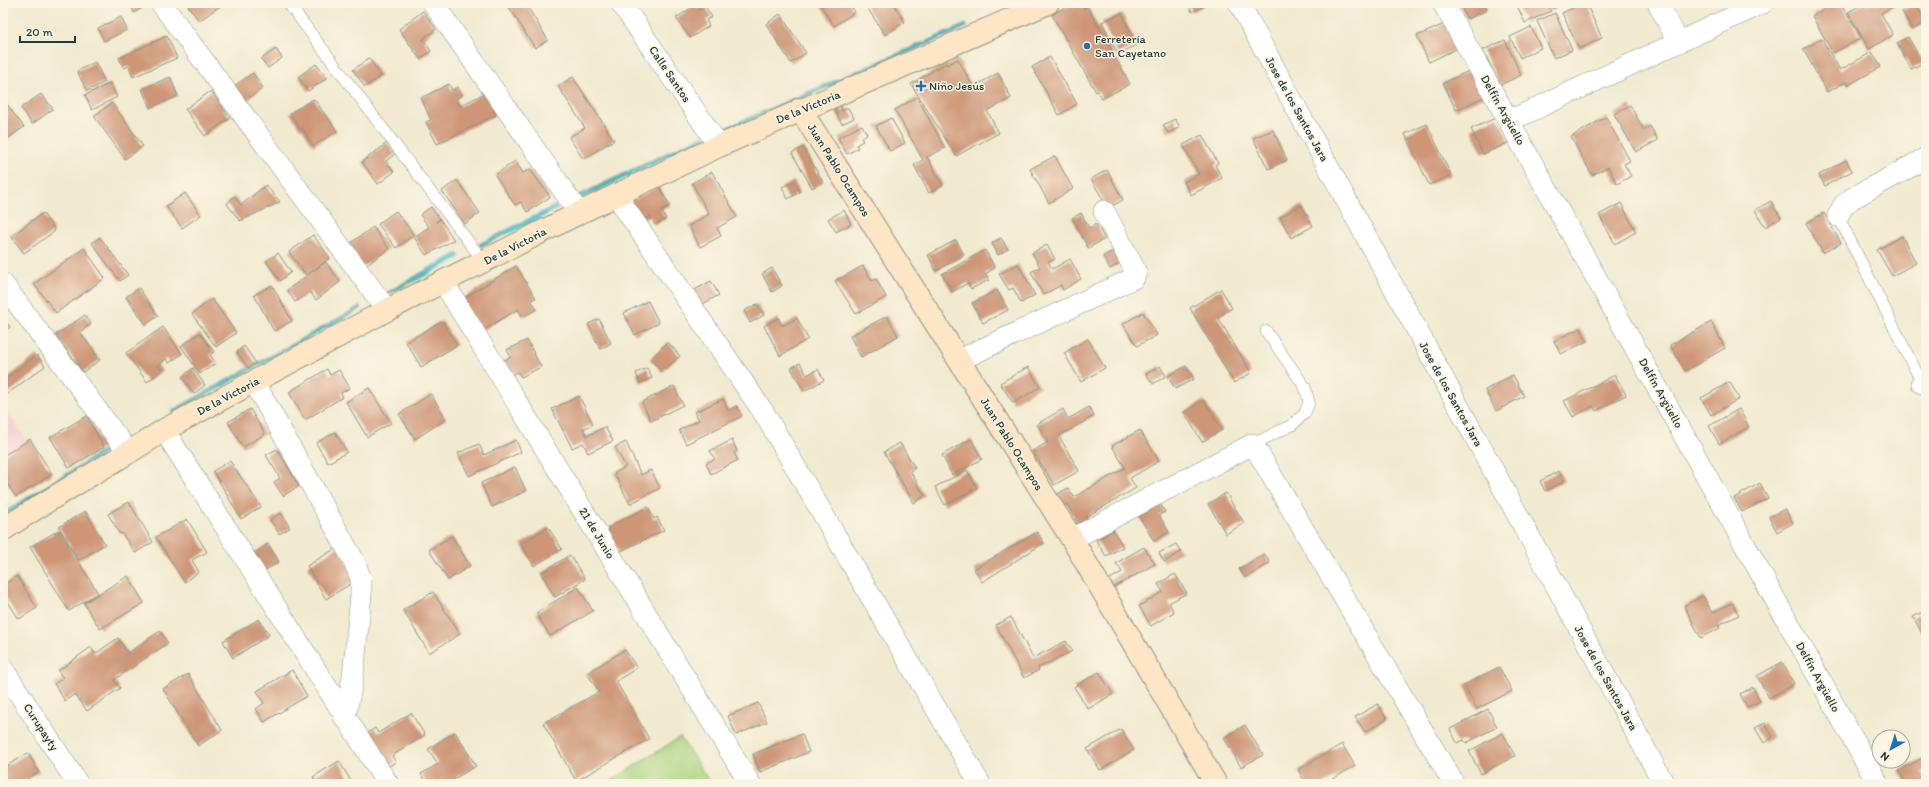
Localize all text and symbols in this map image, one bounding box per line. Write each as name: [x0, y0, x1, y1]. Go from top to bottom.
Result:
scale bar: [20, 18, 75, 44]
text: 20 m: [26, 25, 53, 39]
place label: Ferretería San Cayetano: [1095, 32, 1166, 60]
marker: Ferretería San Cayetano: [1082, 41, 1092, 51]
street label: Calle Santos: [646, 43, 694, 105]
street label: Jose de los Santos Jara: [1262, 54, 1332, 164]
street label: Delfín Argüello: [1478, 73, 1528, 147]
place label: Niño Jesús: [929, 79, 984, 93]
marker: Niño Jesús: [916, 81, 926, 91]
street label: De la Victoria: [774, 87, 843, 127]
street label: Juan Pablo Ocampos: [805, 121, 873, 219]
street label: De la Victoria: [481, 224, 549, 268]
street label: Jose de los Santos Jara: [1416, 339, 1486, 449]
street label: Delfín Argüello: [1636, 356, 1686, 430]
street label: De la Victoria: [194, 373, 262, 418]
street label: Juan Pablo Ocampos: [978, 395, 1046, 493]
street label: 21 de Junio: [576, 505, 618, 561]
street label: Jose de los Santos Jara: [1571, 623, 1641, 733]
street label: Delfín Argüello: [1793, 640, 1843, 714]
street label: Curupayty: [21, 701, 62, 754]
north arrow: [1871, 729, 1911, 769]
text: N: [1878, 749, 1892, 764]

